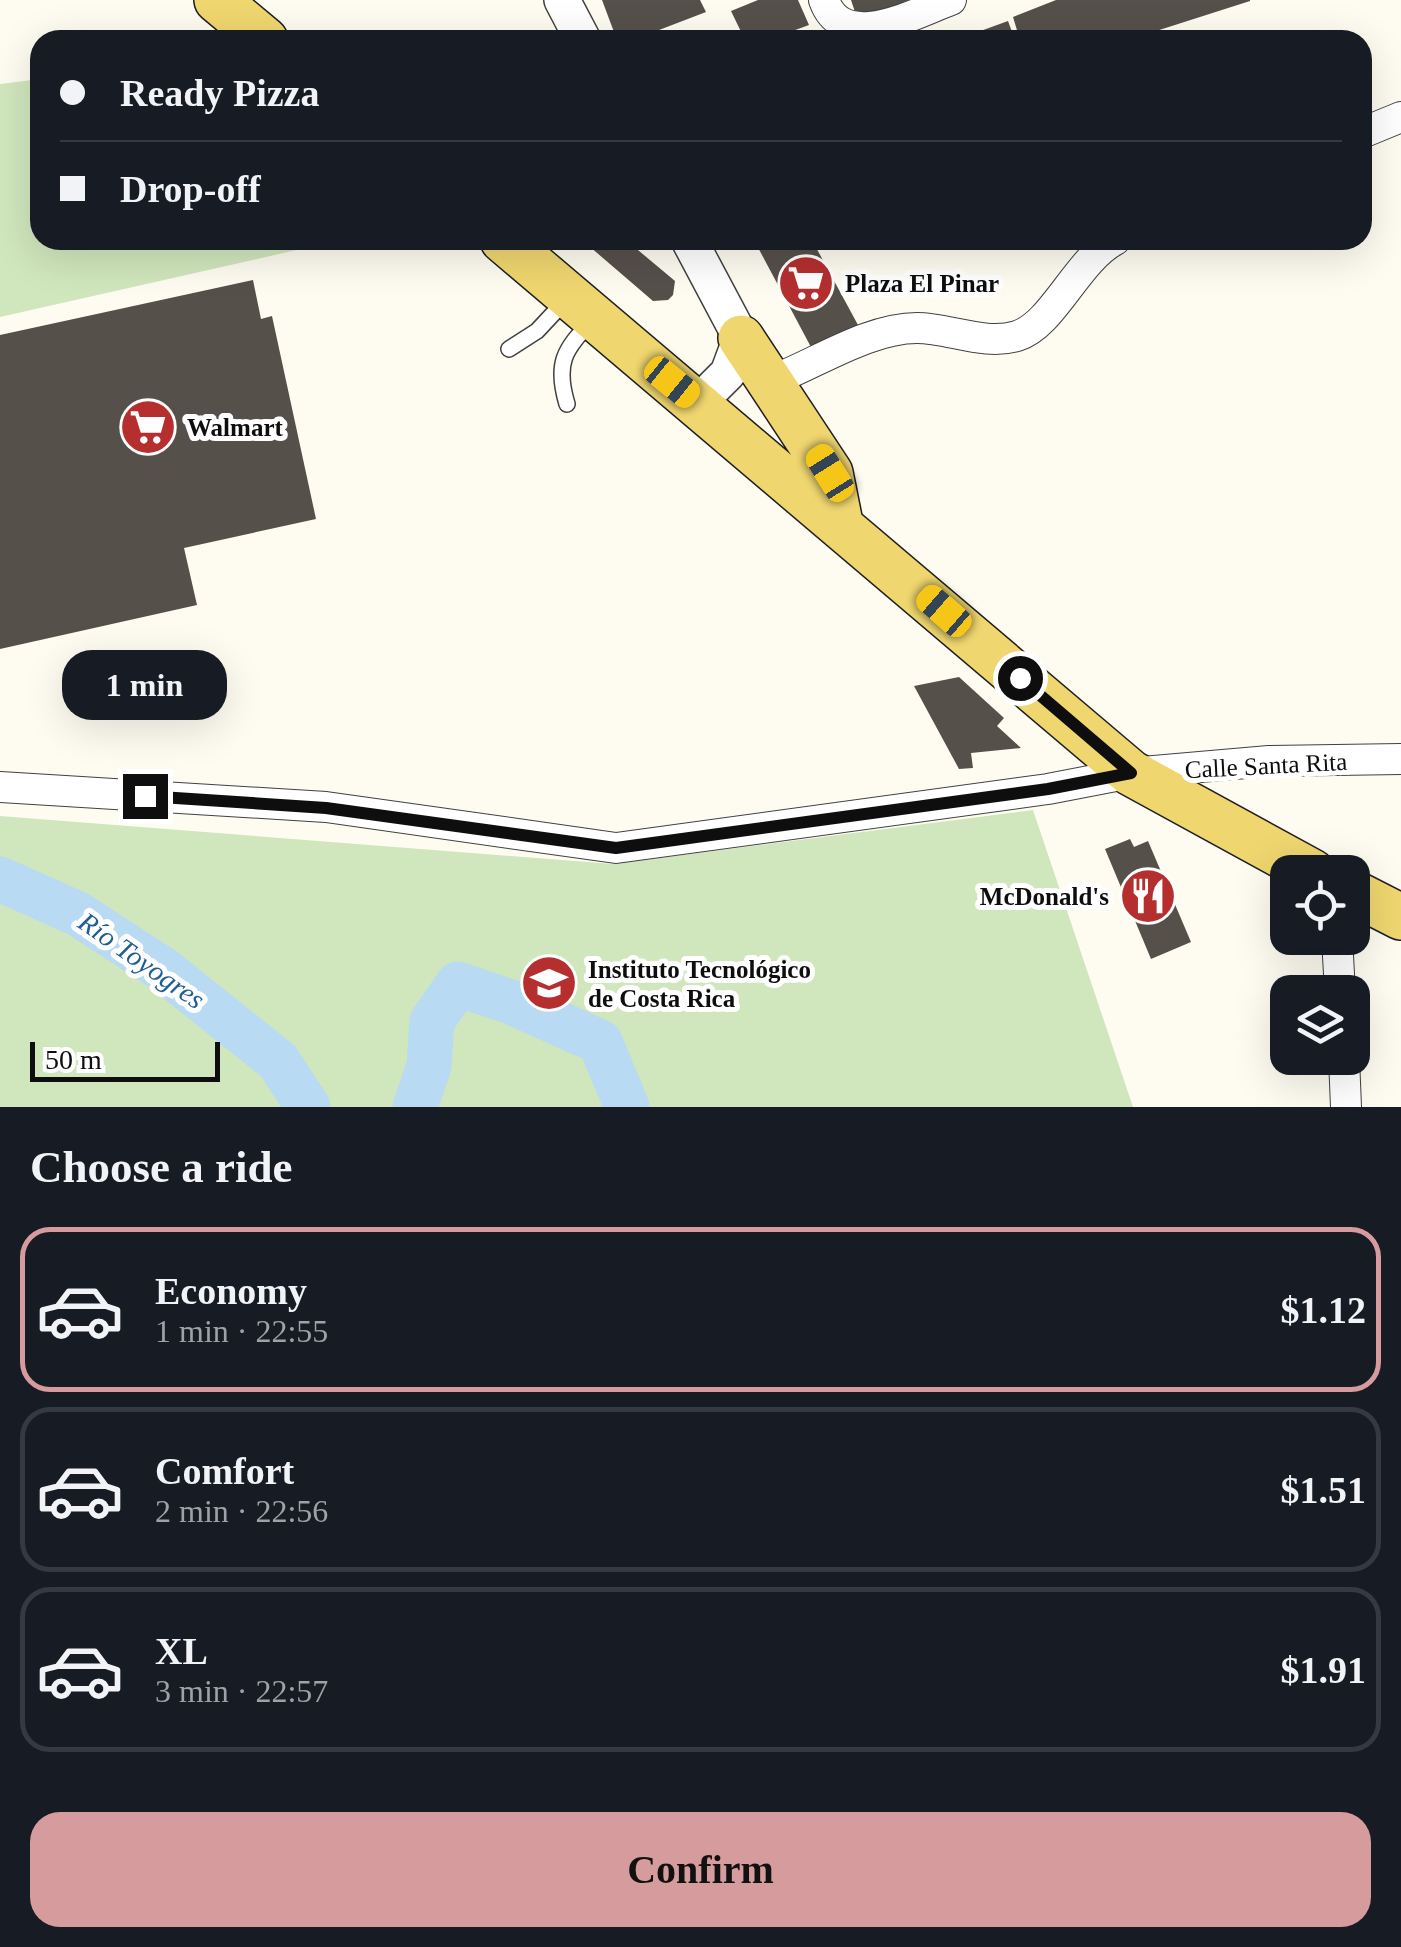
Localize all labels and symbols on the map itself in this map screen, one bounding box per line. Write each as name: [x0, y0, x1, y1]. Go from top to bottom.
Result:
supermarket icon: Plaza El Pinar: [776, 253, 836, 313]
place label: Plaza El Pinar: [845, 270, 999, 297]
car: [639, 351, 705, 413]
supermarket icon: Walmart: [118, 397, 178, 457]
place label: Walmart: [187, 414, 283, 441]
car: [801, 440, 859, 506]
car: [912, 580, 976, 642]
callout: 1 min: [62, 651, 228, 721]
route start: [998, 656, 1043, 701]
street label: Calle Santa Rita: [1184, 748, 1348, 783]
route end: [123, 774, 168, 819]
restaurant icon: McDonald's: [1118, 866, 1178, 926]
place label: McDonald's: [980, 883, 1109, 910]
water label: Río Toyogres: [72, 905, 211, 1015]
school or university icon: Instituto Tecnológico de Costa Rica: [519, 953, 579, 1013]
place label: Instituto Tecnológico de Costa Rica: [588, 956, 811, 1012]
scale bar: [30, 1037, 220, 1082]

